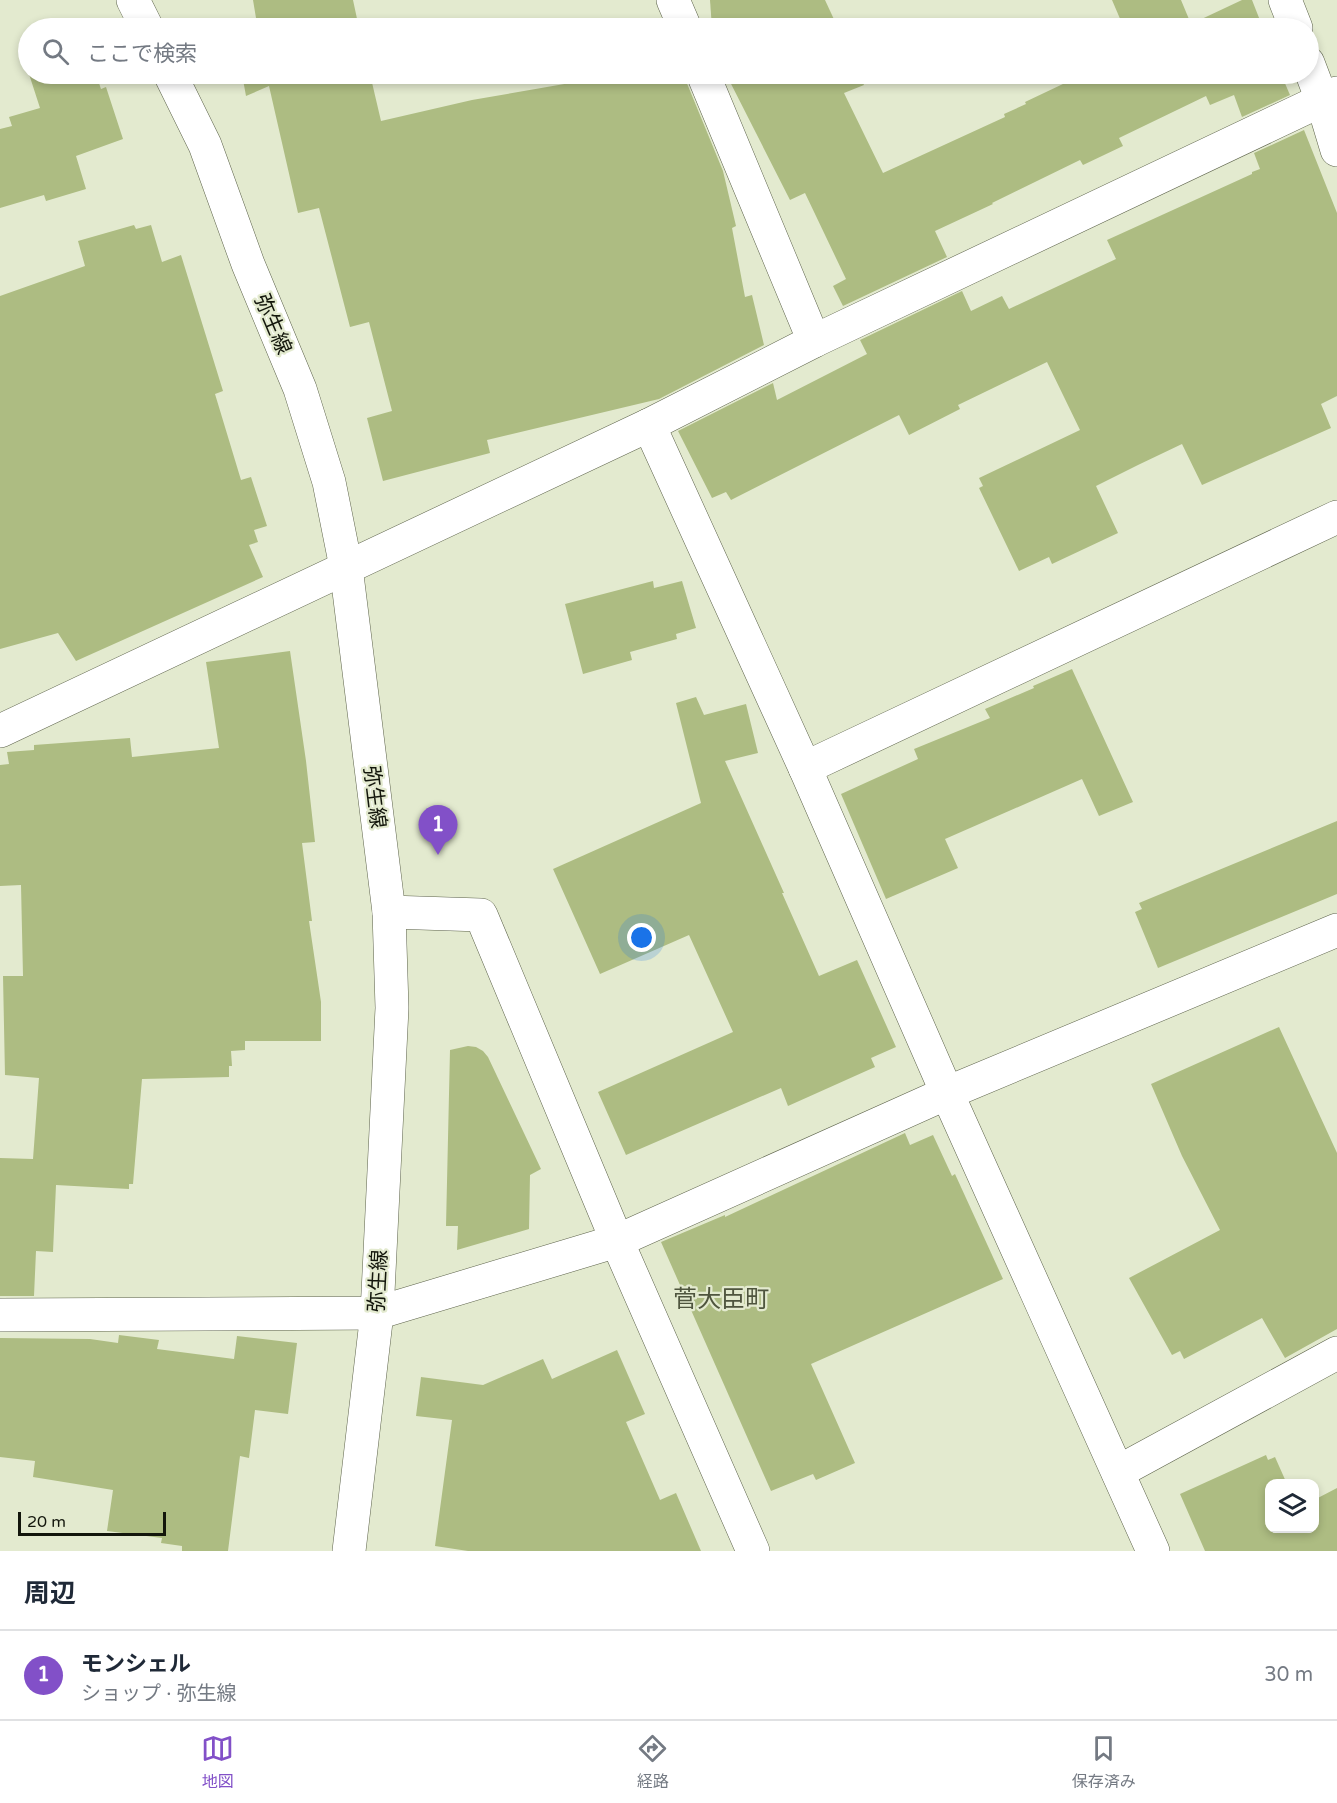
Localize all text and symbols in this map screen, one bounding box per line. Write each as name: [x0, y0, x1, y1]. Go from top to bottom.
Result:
search box: [18, 18, 1319, 84]
icon: search: [39, 35, 72, 68]
text: ここで検索: [87, 41, 197, 67]
street label: 弥生線: [249, 290, 296, 358]
street label: 弥生線: [358, 764, 391, 830]
pin: 1: [418, 806, 458, 855]
your location: [627, 923, 656, 952]
street label: 弥生線: [364, 1249, 393, 1313]
district label: 菅大臣町: [673, 1285, 769, 1314]
map controls: [1265, 1479, 1319, 1533]
button: layers: [1265, 1479, 1319, 1533]
scale bar: [18, 1509, 166, 1536]
text: 20 m: [27, 1512, 66, 1532]
text: 周辺: [24, 1578, 76, 1609]
text: モンシェル: [81, 1651, 191, 1677]
text: 1: [37, 1663, 50, 1687]
text: 30 m: [1264, 1663, 1313, 1687]
text: ショップ · 弥生線: [81, 1682, 237, 1706]
tab: 地図: [201, 1732, 234, 1792]
tab: 経路: [636, 1732, 669, 1792]
tab: 保存済み: [1072, 1732, 1136, 1792]

